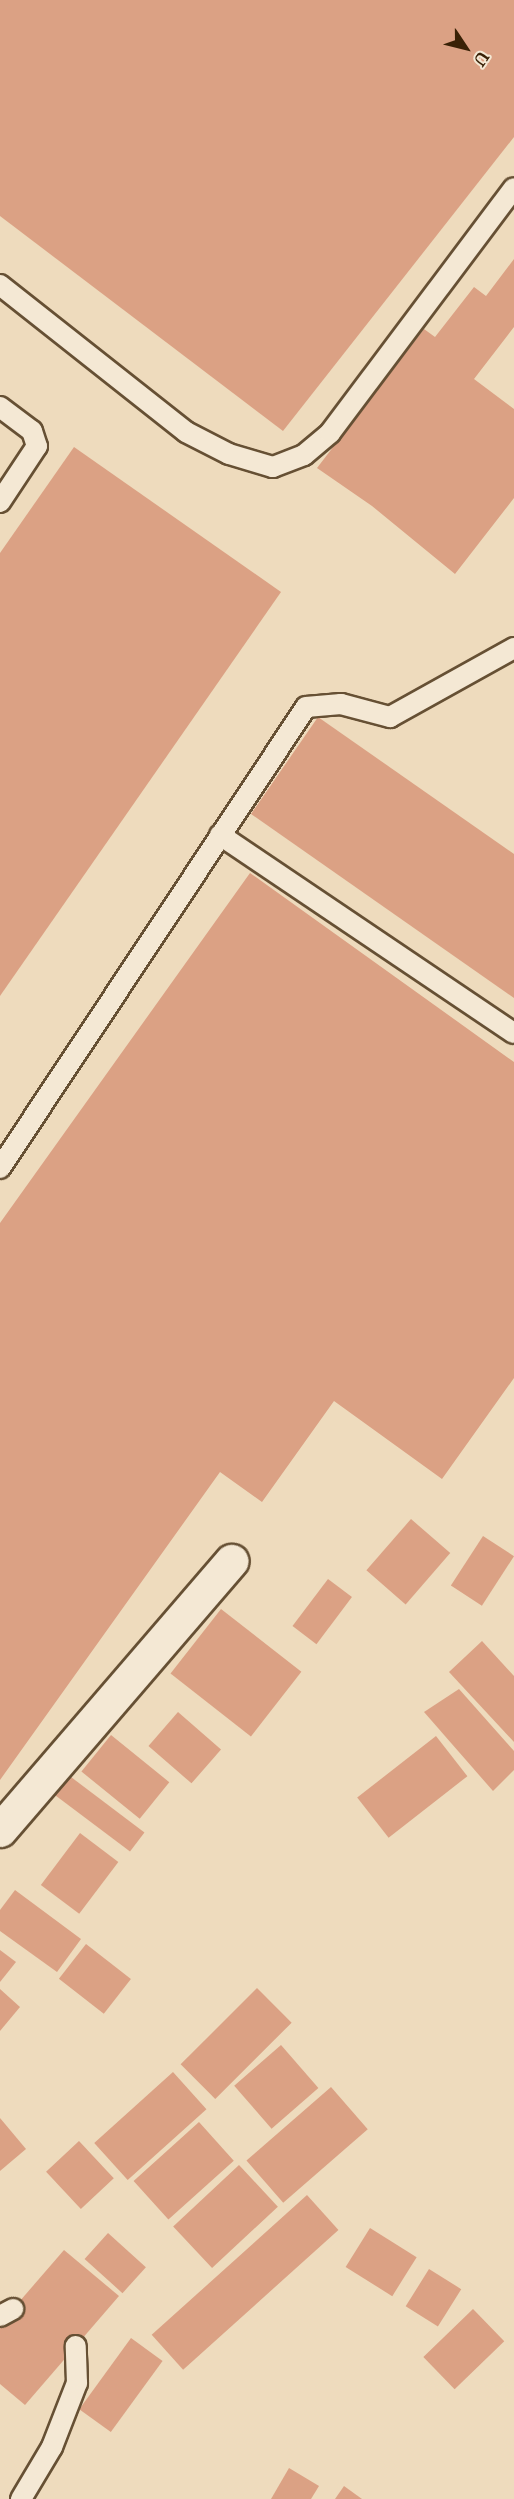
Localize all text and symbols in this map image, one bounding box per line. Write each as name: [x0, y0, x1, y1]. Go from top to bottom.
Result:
north arrow: [436, 18, 496, 78]
text: U: [469, 47, 493, 70]

